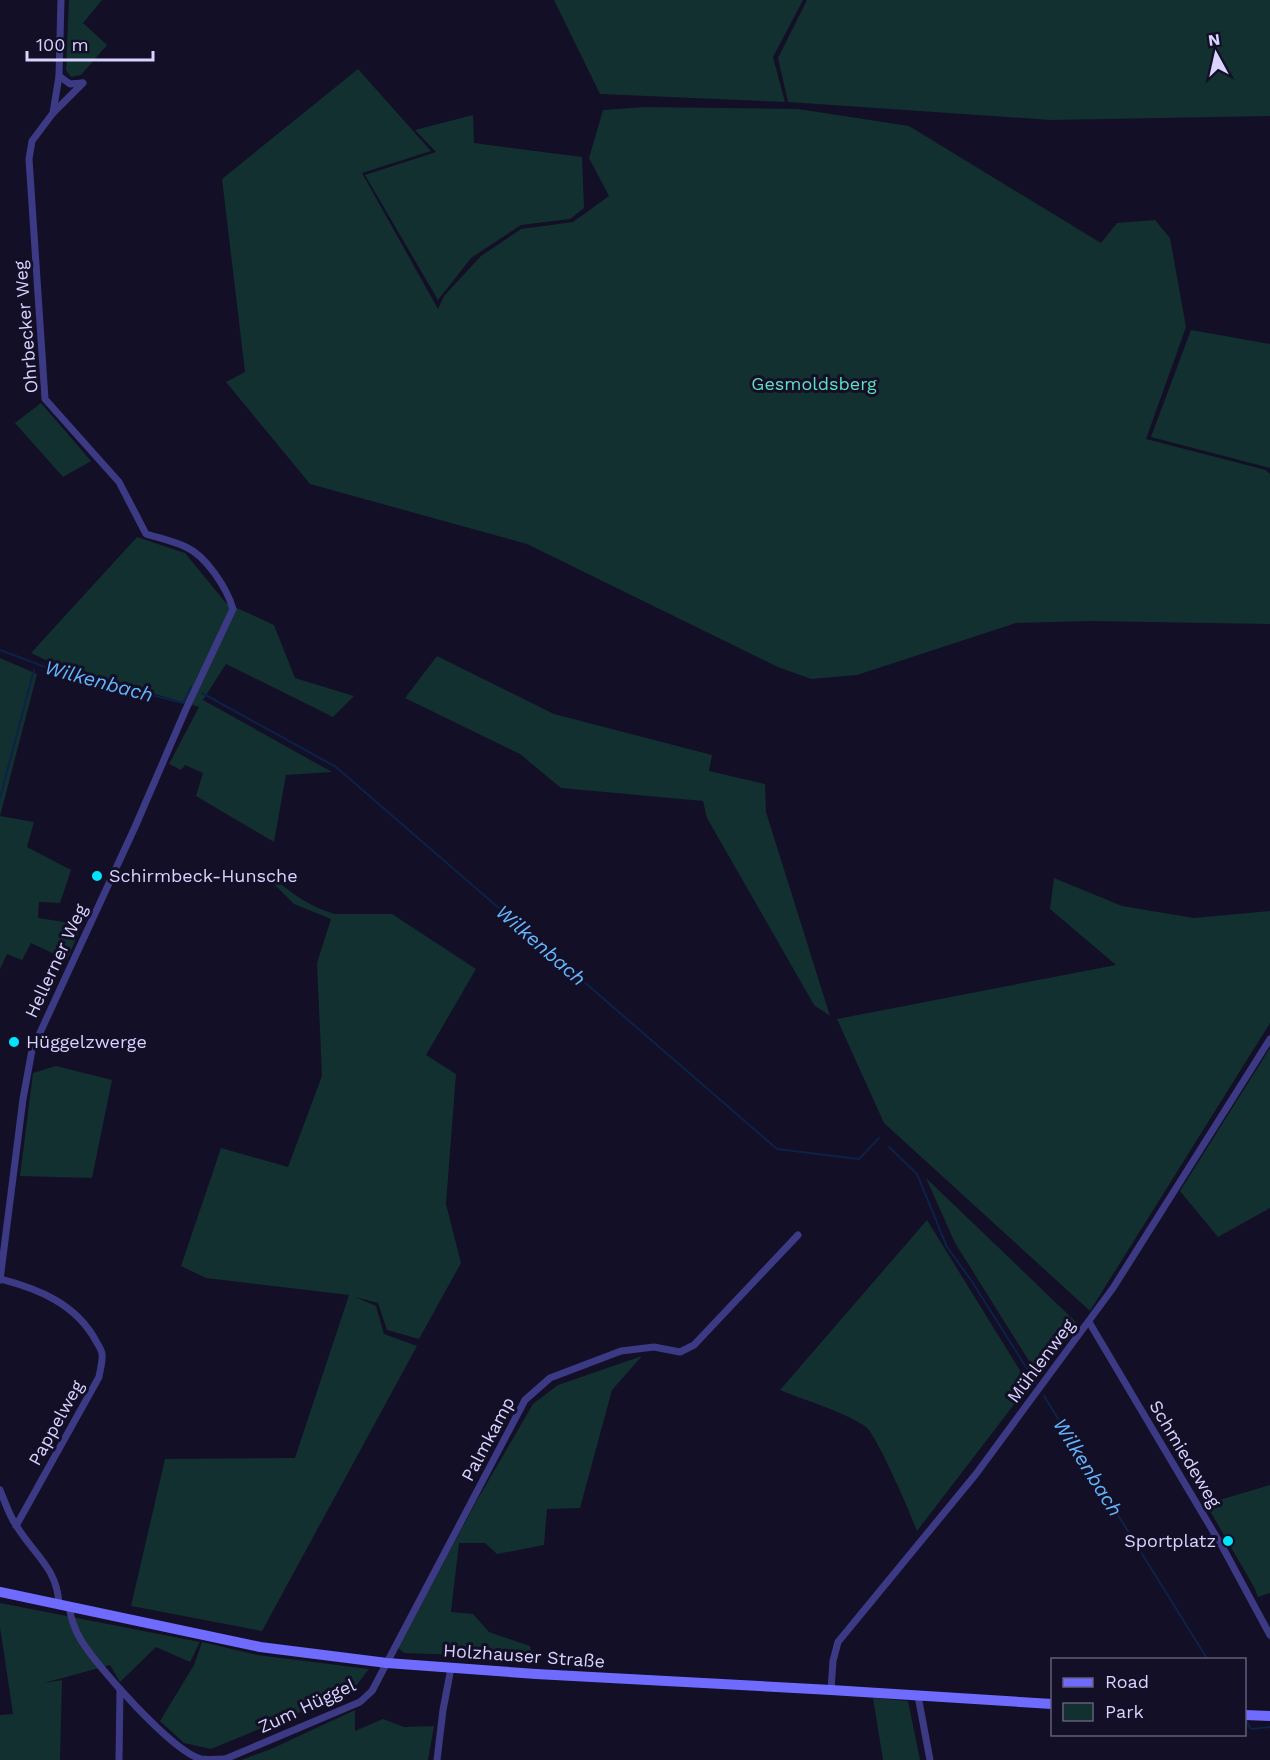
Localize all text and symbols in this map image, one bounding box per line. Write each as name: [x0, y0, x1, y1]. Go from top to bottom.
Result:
scale bar: [27, 24, 153, 62]
north arrow: [1186, 24, 1246, 84]
text: N: [1207, 29, 1221, 50]
text: 100 m: [36, 34, 89, 55]
street label: Ohrbecker Weg: [9, 259, 42, 394]
park label: Gesmoldsberg: [751, 373, 877, 394]
water label: Wilkenbach: [42, 655, 156, 707]
place label: Schirmbeck-Hunsche: [109, 865, 298, 886]
marker: Schirmbeck-Hunsche: [90, 869, 104, 883]
water label: Wilkenbach: [491, 899, 591, 991]
street label: Hellerner Weg: [20, 900, 91, 1021]
place label: Hüggelzwerge: [26, 1031, 147, 1052]
marker: Hüggelzwerge: [7, 1035, 21, 1049]
street label: Mühlenweg: [1002, 1314, 1079, 1407]
street label: Pappelweg: [24, 1376, 88, 1469]
street label: Palmkamp: [457, 1393, 519, 1485]
street label: Schmiedeweg: [1145, 1396, 1226, 1511]
water label: Wilkenbach: [1048, 1413, 1128, 1521]
place label: Sportplatz: [1124, 1530, 1216, 1551]
marker: Sportplatz: [1221, 1534, 1235, 1548]
street label: Holzhauser Straße: [442, 1639, 606, 1672]
legend: [1051, 1658, 1246, 1736]
text: Road: [1105, 1671, 1149, 1692]
street label: Zum Hüggel: [255, 1674, 359, 1737]
text: Park: [1105, 1701, 1144, 1722]

